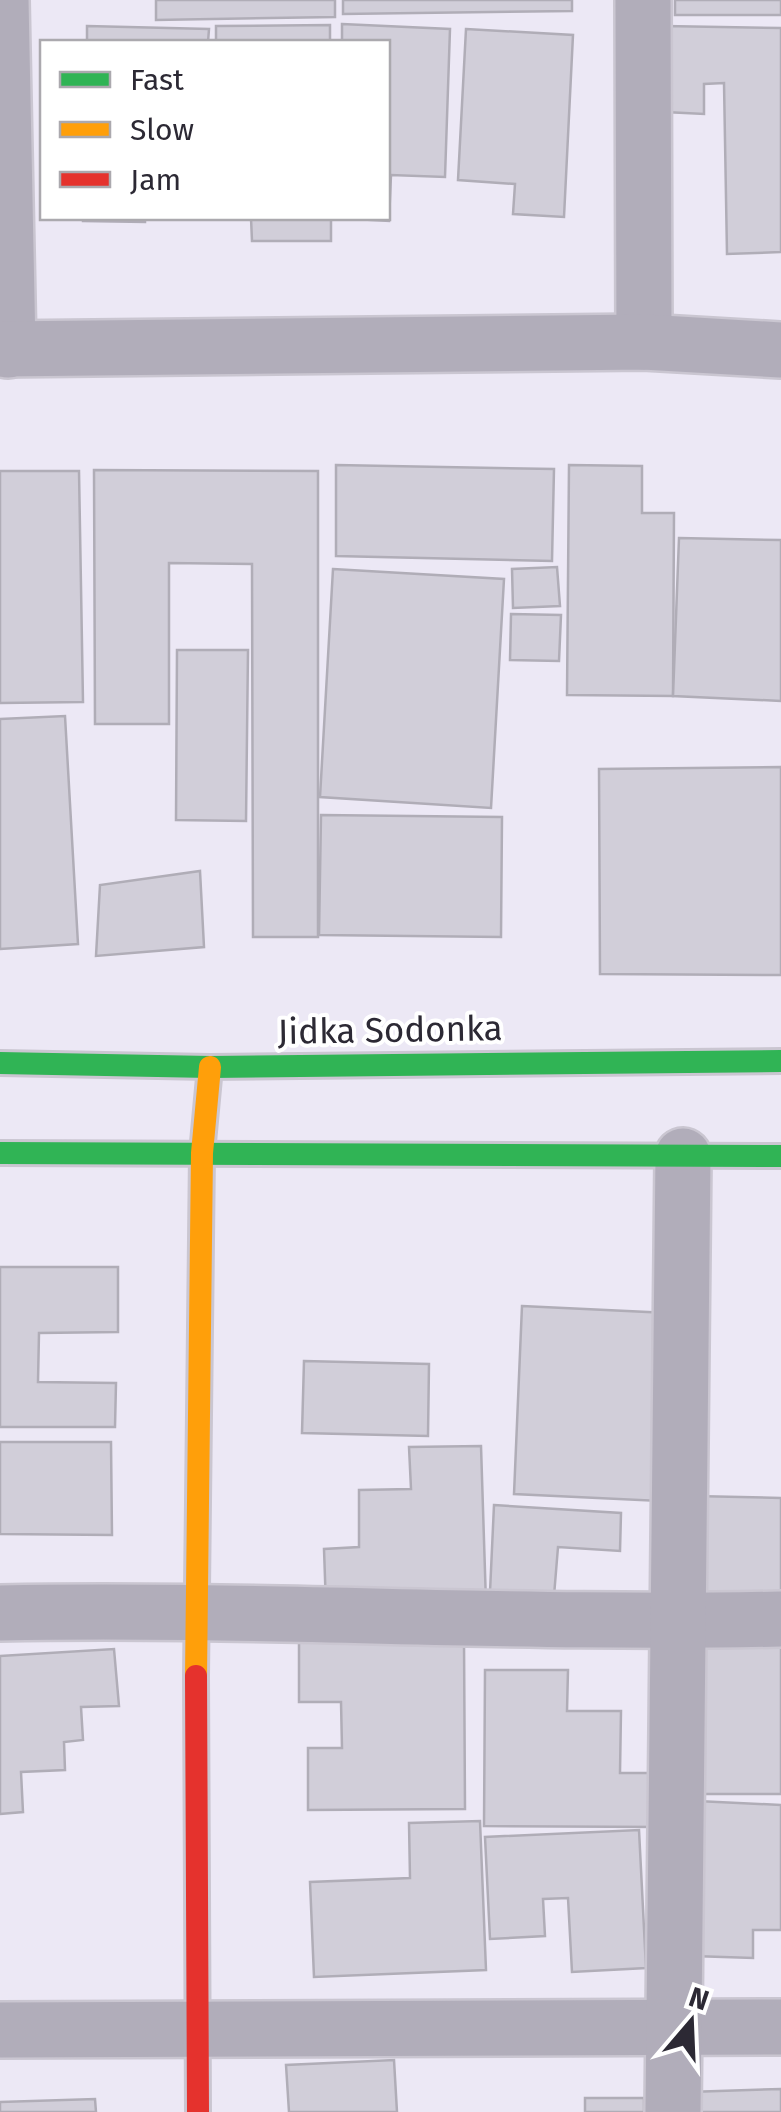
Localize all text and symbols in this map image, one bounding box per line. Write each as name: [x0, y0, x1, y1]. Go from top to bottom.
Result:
legend: [40, 40, 390, 220]
text: Fast: [130, 62, 184, 98]
text: Slow: [130, 112, 194, 148]
text: Jam: [130, 162, 181, 198]
street label: Jidka Sodonka: [277, 1007, 503, 1053]
north arrow: [641, 1972, 741, 2072]
text: N: [685, 1980, 713, 2017]

